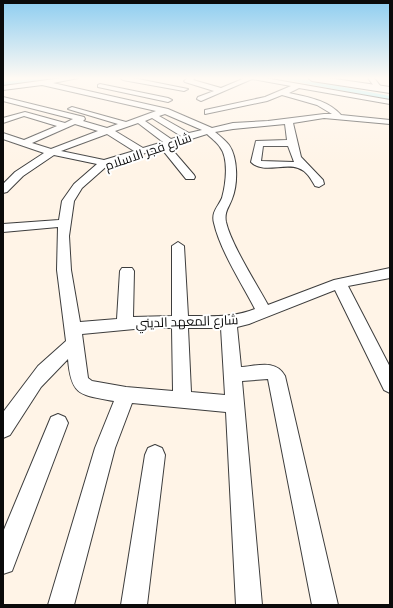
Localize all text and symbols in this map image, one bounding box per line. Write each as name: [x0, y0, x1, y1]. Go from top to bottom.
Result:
street label: شارع فجر الاسلام: [103, 129, 194, 175]
street label: شارع المعهد الديني: [135, 311, 239, 334]

